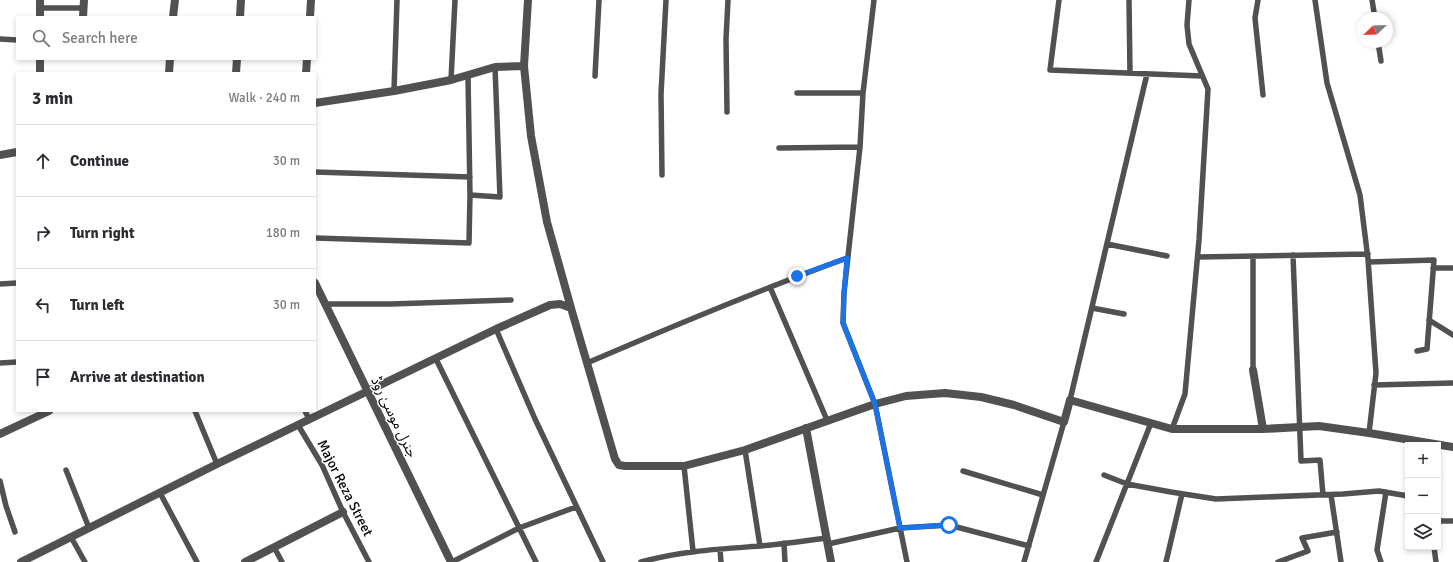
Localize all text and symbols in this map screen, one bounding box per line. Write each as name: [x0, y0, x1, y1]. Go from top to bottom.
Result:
north arrow: [1357, 12, 1393, 48]
search box: [16, 16, 316, 60]
icon: search: [30, 27, 52, 49]
text: Search here: [62, 29, 138, 47]
text: 3 min: [32, 88, 73, 109]
text: Walk · 240 m: [229, 90, 300, 106]
icon: ahead: [32, 150, 54, 172]
text: Continue: [70, 152, 129, 170]
text: 30 m: [273, 153, 300, 169]
icon: right: [32, 222, 54, 244]
text: Turn right: [70, 224, 135, 242]
text: 180 m: [266, 225, 300, 241]
route end: [788, 267, 806, 285]
icon: left: [32, 294, 54, 316]
text: Turn left: [70, 296, 124, 314]
text: 30 m: [273, 297, 300, 313]
icon: arrive: [32, 366, 54, 388]
text: Arrive at destination: [70, 368, 205, 386]
street label: جنرل موسیٰ روڈ: [367, 374, 421, 460]
street label: Major Reza Street: [313, 437, 377, 539]
map controls: [1405, 442, 1441, 550]
button: +: [1405, 442, 1441, 478]
button: −: [1405, 478, 1441, 514]
button: layers: [1405, 514, 1441, 550]
route start: [940, 516, 958, 534]

